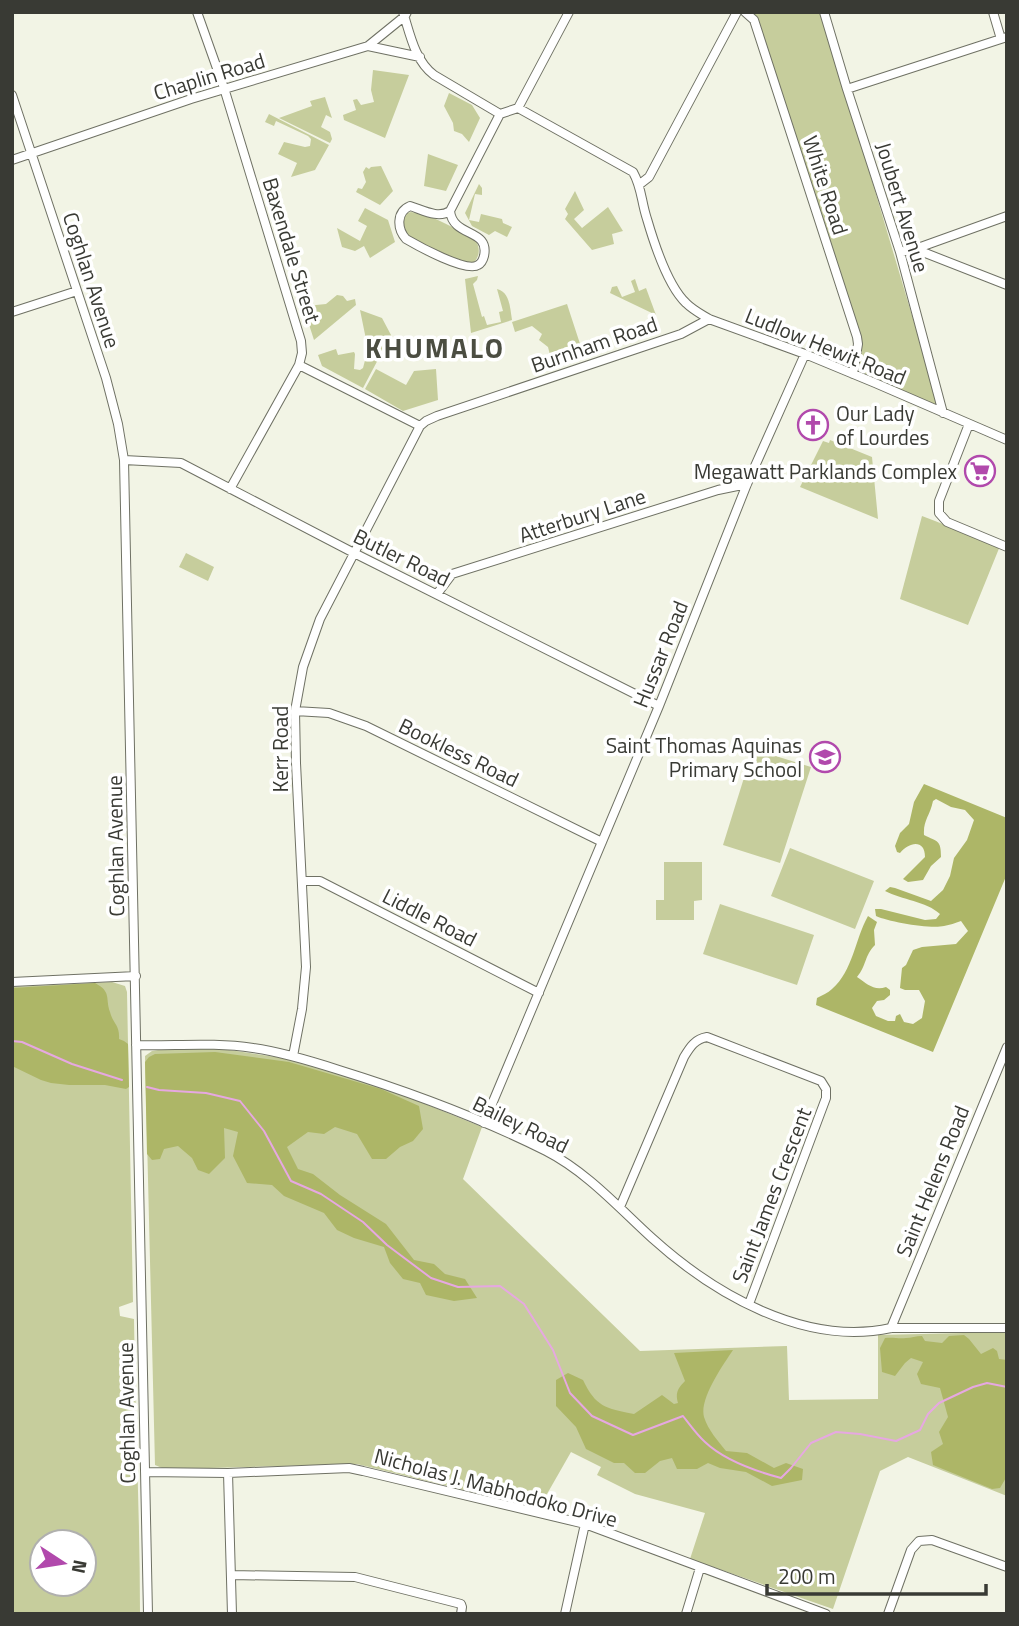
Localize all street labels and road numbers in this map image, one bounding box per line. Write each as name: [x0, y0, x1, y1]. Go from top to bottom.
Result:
street label: Chaplin Road: [149, 44, 269, 108]
street label: White Road: [795, 131, 857, 239]
street label: Joubert Avenue: [868, 138, 938, 276]
street label: Baxendale Street: [255, 173, 329, 327]
street label: Coghlan Avenue: [55, 208, 129, 352]
street label: Ludlow Hewit Road: [741, 299, 911, 393]
street label: Burnham Road: [526, 307, 662, 381]
street label: Atterbury Lane: [515, 479, 649, 551]
street label: Butler Road: [348, 520, 456, 594]
street label: Hussar Road: [624, 596, 696, 712]
street label: Kerr Road: [264, 706, 296, 792]
street label: Bookless Road: [393, 709, 525, 795]
street label: Coghlan Avenue: [98, 775, 132, 917]
street label: Liddle Road: [377, 879, 483, 955]
street label: Bailey Road: [467, 1087, 575, 1161]
street label: Saint Helens Road: [887, 1100, 977, 1262]
street label: Saint James Crescent: [723, 1102, 819, 1287]
street label: Coghlan Avenue: [109, 1342, 143, 1484]
street label: Nicholas J. Mabhodoko Drive: [371, 1439, 621, 1535]

